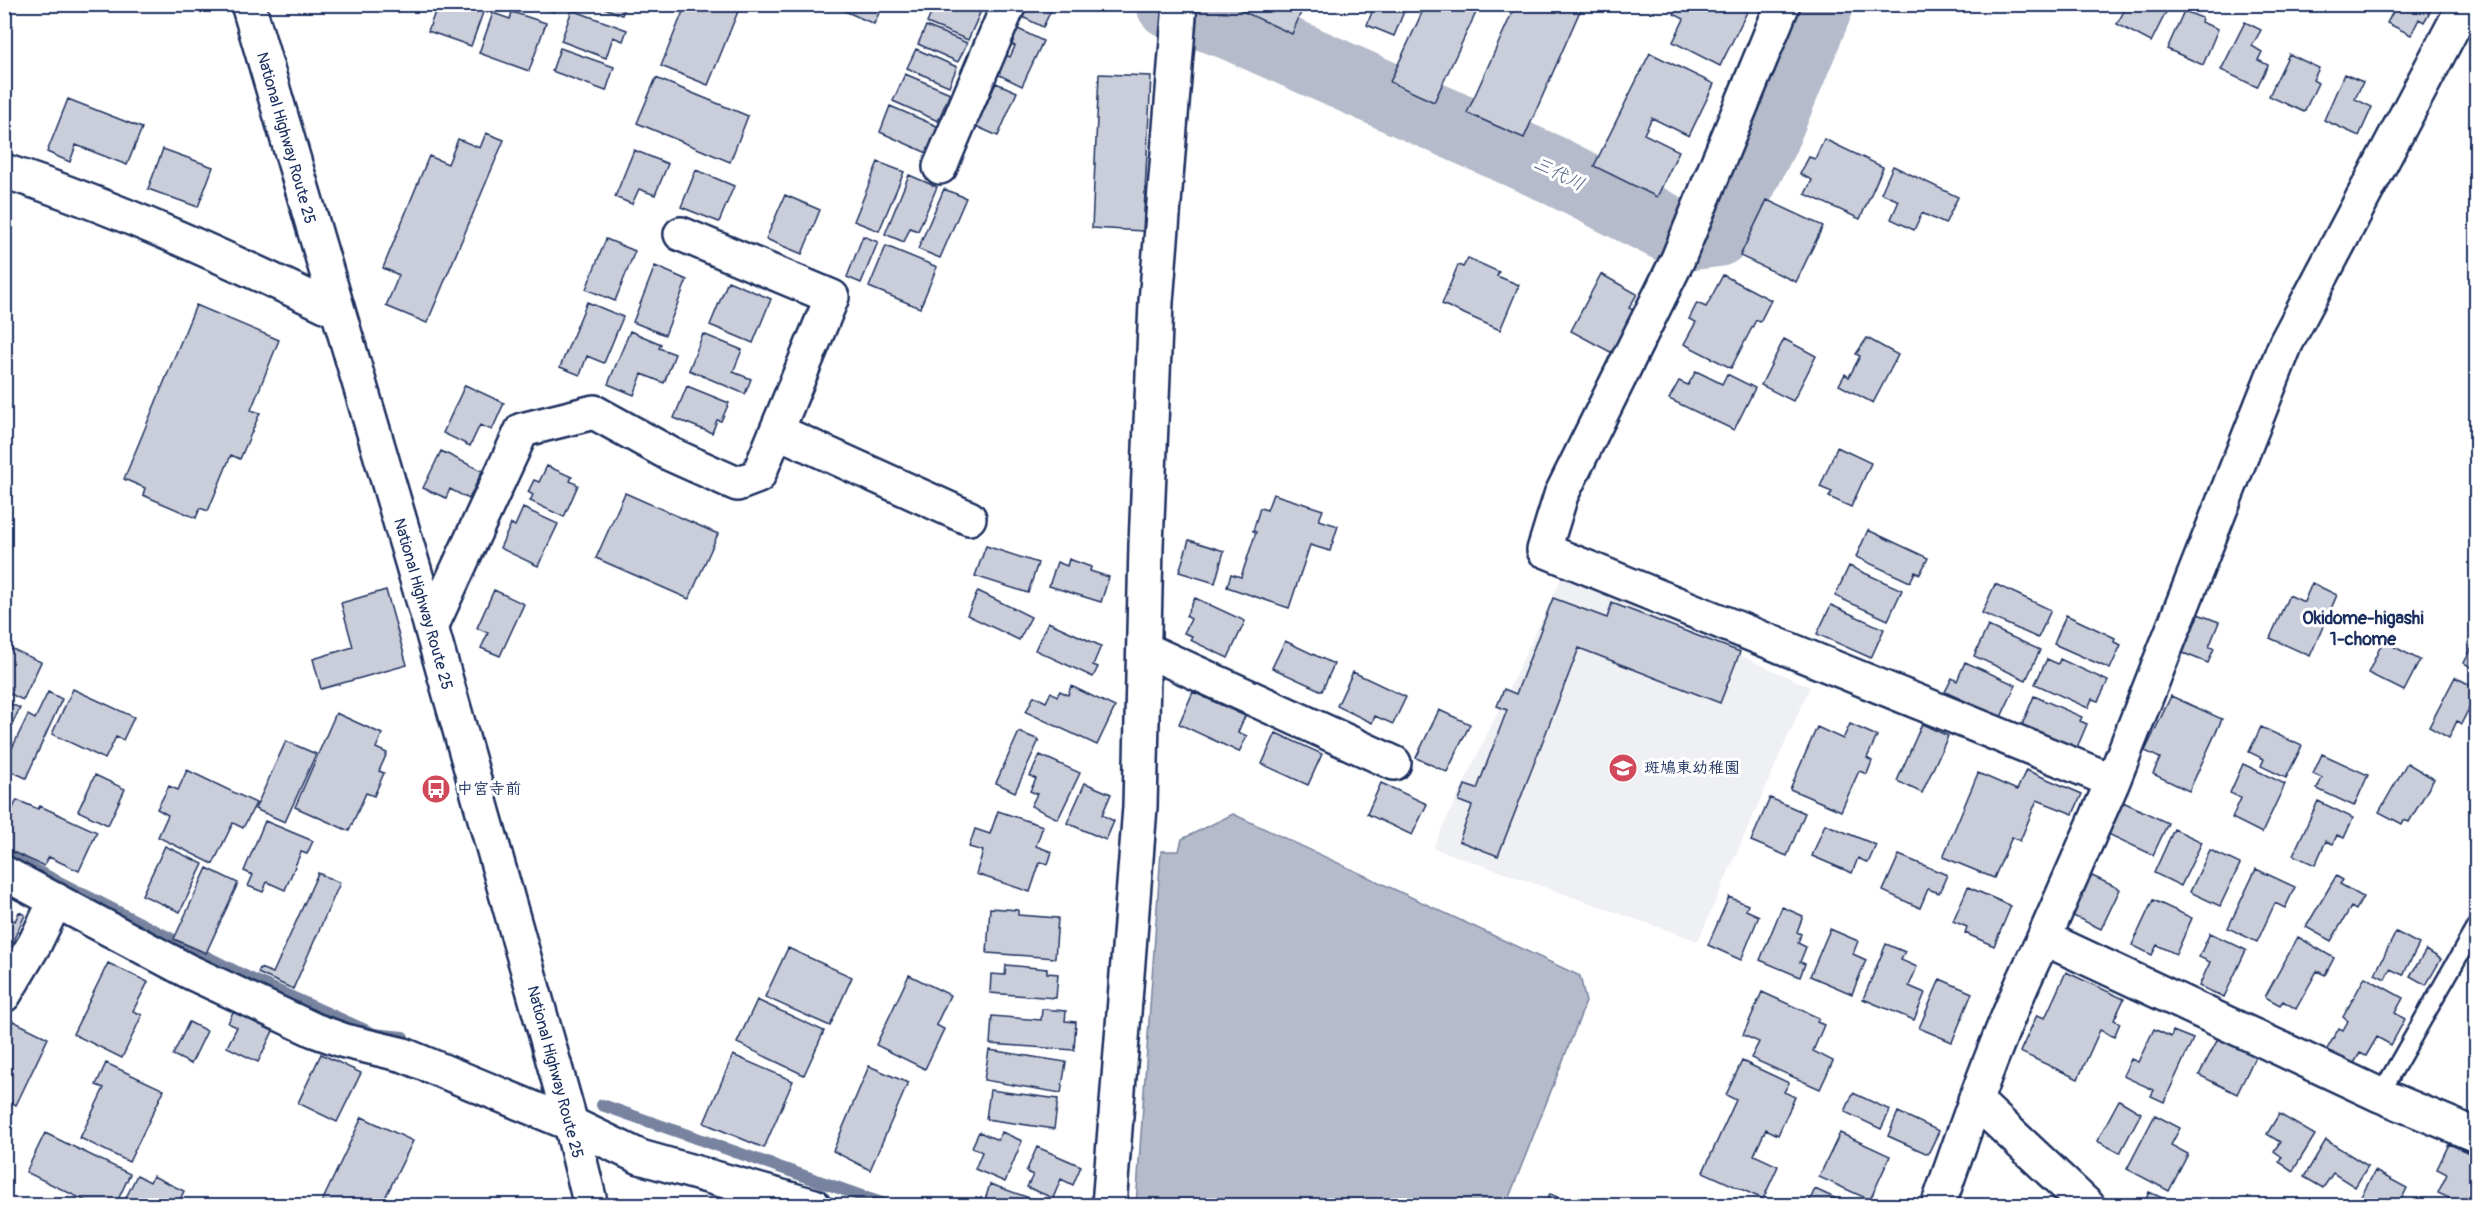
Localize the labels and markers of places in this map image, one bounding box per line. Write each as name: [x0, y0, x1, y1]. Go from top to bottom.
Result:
school or university icon: 斑鳩東幼稚園: [1607, 752, 1639, 784]
place label: 斑鳩東幼稚園: [1644, 758, 1740, 778]
bus stop icon: 中宮寺前: [420, 773, 452, 805]
place label: 中宮寺前: [457, 779, 521, 799]

